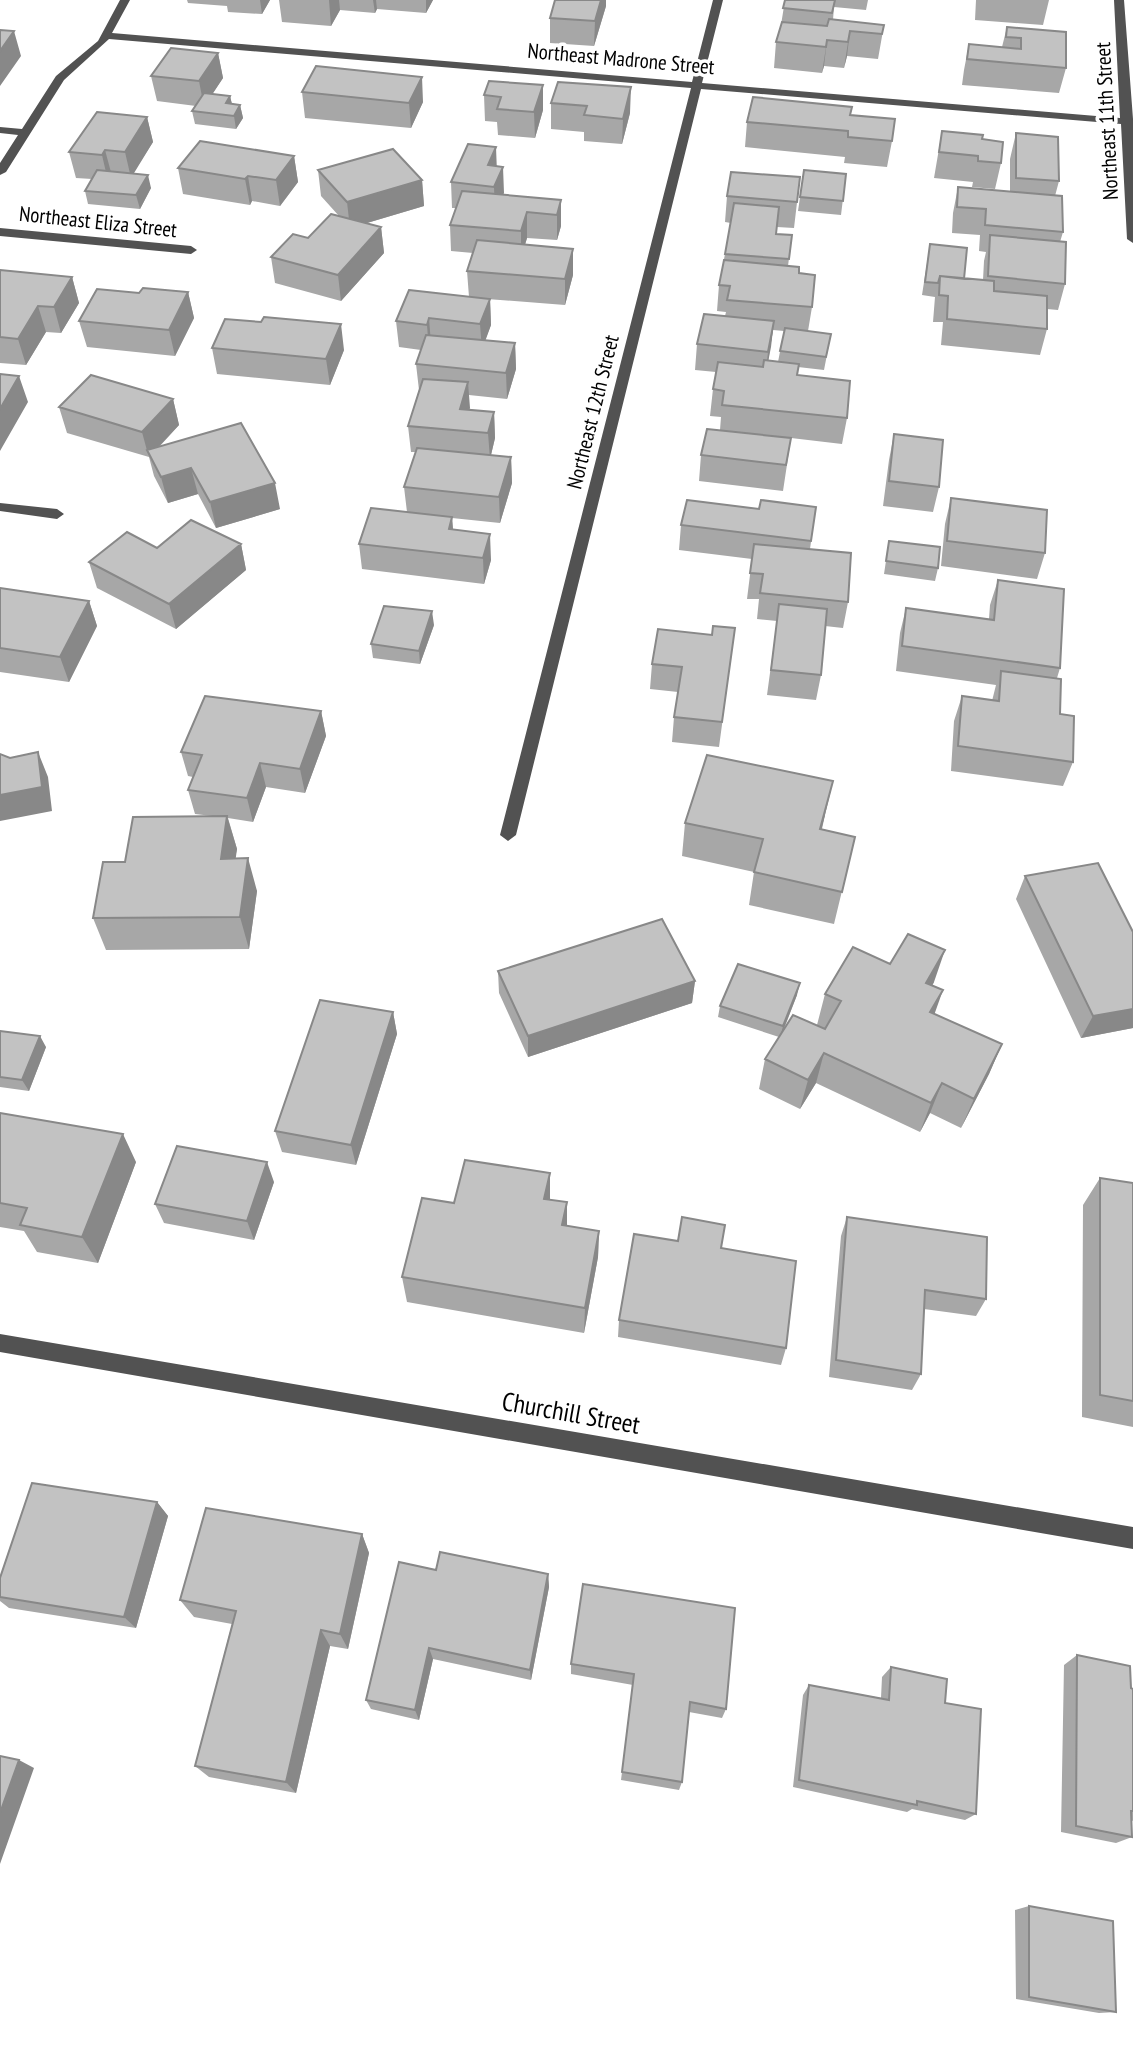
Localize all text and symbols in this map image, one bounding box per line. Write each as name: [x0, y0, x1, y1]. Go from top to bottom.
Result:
street label: Northeast Madrone Street: [526, 37, 716, 80]
street label: Northeast 11th Street: [1089, 41, 1124, 201]
street label: Northeast Eliza Street: [18, 200, 178, 243]
street label: Northeast 12th Street: [560, 332, 625, 492]
street label: Churchill Street: [500, 1384, 643, 1441]

